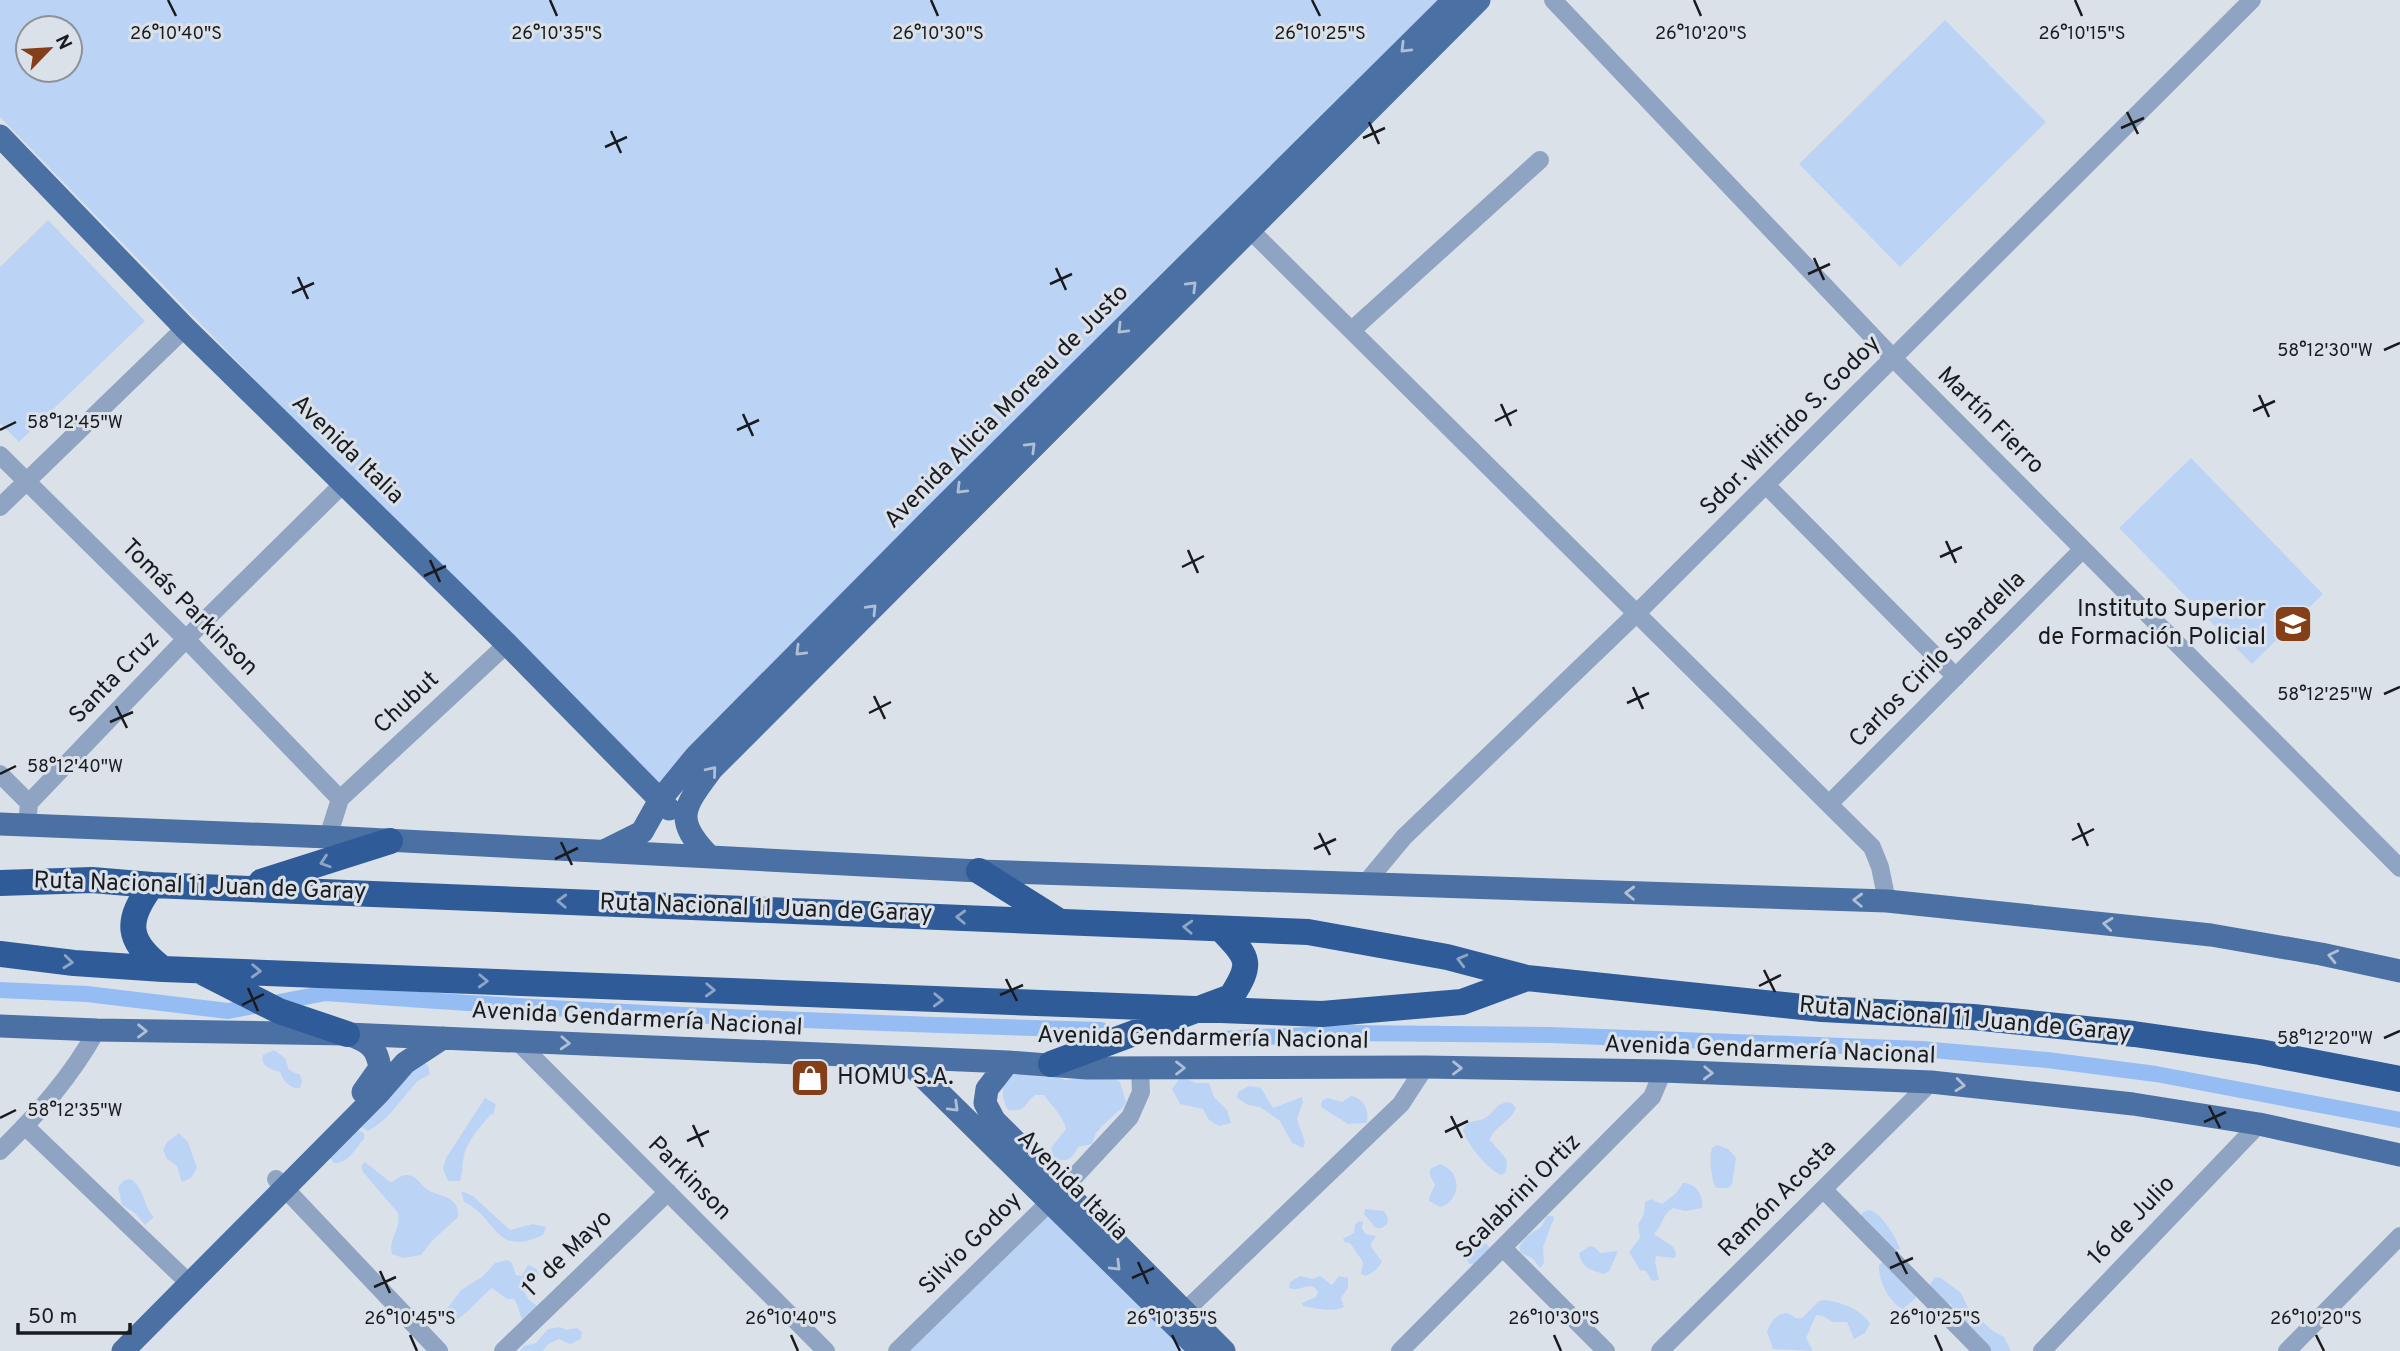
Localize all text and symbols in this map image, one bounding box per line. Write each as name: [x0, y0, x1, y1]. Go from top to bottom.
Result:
north arrow: [14, 14, 84, 84]
text: 26°10'40"S: [130, 23, 222, 46]
text: 26°10'35"S: [511, 23, 603, 46]
text: 26°10'30"S: [892, 23, 984, 46]
text: 26°10'25"S: [1274, 23, 1366, 46]
text: 26°10'20"S: [1655, 23, 1747, 46]
text: 26°10'15"S: [2038, 23, 2126, 46]
text: N: [49, 31, 76, 54]
one-way arrow: [1401, 40, 1414, 53]
street label: Avenida Alicia Moreau de Justo: [878, 278, 1136, 536]
one-way arrow: [1184, 282, 1197, 295]
one-way arrow: [1118, 321, 1131, 334]
street label: Sdor. Wilfrido S. Godoy: [1695, 330, 1887, 522]
text: 58°12'30"W: [2277, 340, 2373, 363]
street label: Martín Fierro: [1930, 361, 2050, 481]
street label: Avenida Italia: [284, 389, 410, 511]
text: 58°12'45"W: [27, 412, 123, 435]
one-way arrow: [1023, 443, 1036, 456]
one-way arrow: [956, 481, 969, 494]
street label: Tomás Parkinson: [114, 533, 264, 683]
street label: Carlos Cirilo Sbardella: [1843, 565, 2033, 755]
place label: Instituto Superior de Formación Policial: [2038, 595, 2266, 653]
school or university icon: Instituto Superior de Formación Policial: [2272, 603, 2314, 645]
one-way arrow: [863, 605, 876, 618]
street label: Santa Cruz: [63, 625, 167, 731]
one-way arrow: [796, 642, 809, 655]
street label: Chubut: [368, 665, 446, 741]
text: 58°12'25"W: [2277, 684, 2373, 707]
text: 58°12'40"W: [27, 756, 123, 779]
one-way arrow: [704, 766, 716, 779]
one-way arrow: [319, 854, 331, 868]
street label: Ruta Nacional 11 Juan de Garay: [33, 866, 367, 908]
one-way arrow: [1624, 886, 1635, 901]
street label: Ruta Nacional 11 Juan de Garay: [599, 888, 933, 930]
one-way arrow: [1852, 892, 1863, 907]
one-way arrow: [556, 893, 567, 908]
one-way arrow: [955, 909, 966, 924]
one-way arrow: [2103, 917, 2114, 932]
one-way arrow: [1182, 920, 1193, 935]
one-way arrow: [2327, 950, 2339, 965]
one-way arrow: [1456, 954, 1468, 969]
one-way arrow: [62, 955, 74, 970]
one-way arrow: [251, 964, 262, 979]
one-way arrow: [478, 973, 489, 988]
one-way arrow: [705, 983, 716, 998]
street label: Ruta Nacional 11 Juan de Garay: [1798, 991, 2132, 1049]
one-way arrow: [933, 993, 944, 1008]
street label: Avenida Gendarmería Nacional: [471, 996, 803, 1044]
street label: Avenida Gendarmería Nacional: [1037, 1021, 1369, 1057]
one-way arrow: [137, 1023, 147, 1039]
text: 58°12'20"W: [2277, 1028, 2373, 1051]
street label: Avenida Gendarmería Nacional: [1604, 1030, 1936, 1072]
one-way arrow: [560, 1036, 571, 1051]
shop icon: HOMU S.A.: [789, 1057, 831, 1099]
one-way arrow: [1175, 1060, 1186, 1076]
one-way arrow: [1452, 1060, 1462, 1076]
place label: HOMU S.A.: [837, 1063, 954, 1093]
one-way arrow: [1703, 1066, 1714, 1081]
one-way arrow: [1955, 1077, 1966, 1092]
one-way arrow: [946, 1098, 959, 1111]
text: 58°12'35"W: [27, 1100, 123, 1123]
street label: Avenida Italia: [1010, 1124, 1134, 1248]
street label: Scalabrini Ortiz: [1450, 1128, 1588, 1266]
street label: Parkinson: [641, 1131, 737, 1227]
street label: Ramón Acosta: [1713, 1134, 1843, 1264]
street label: 16 de Julio: [2082, 1170, 2182, 1272]
street label: Silvio Godoy: [913, 1186, 1029, 1302]
street label: 1° de Mayo: [517, 1204, 619, 1304]
one-way arrow: [1108, 1258, 1121, 1271]
scale bar: [18, 1292, 130, 1336]
text: 50 m: [28, 1304, 77, 1331]
text: 26°10'45"S: [364, 1308, 456, 1331]
text: 26°10'40"S: [745, 1308, 837, 1331]
text: 26°10'35"S: [1126, 1308, 1218, 1331]
text: 26°10'30"S: [1508, 1308, 1600, 1331]
text: 26°10'25"S: [1889, 1308, 1981, 1331]
text: 26°10'20"S: [2270, 1308, 2362, 1331]

